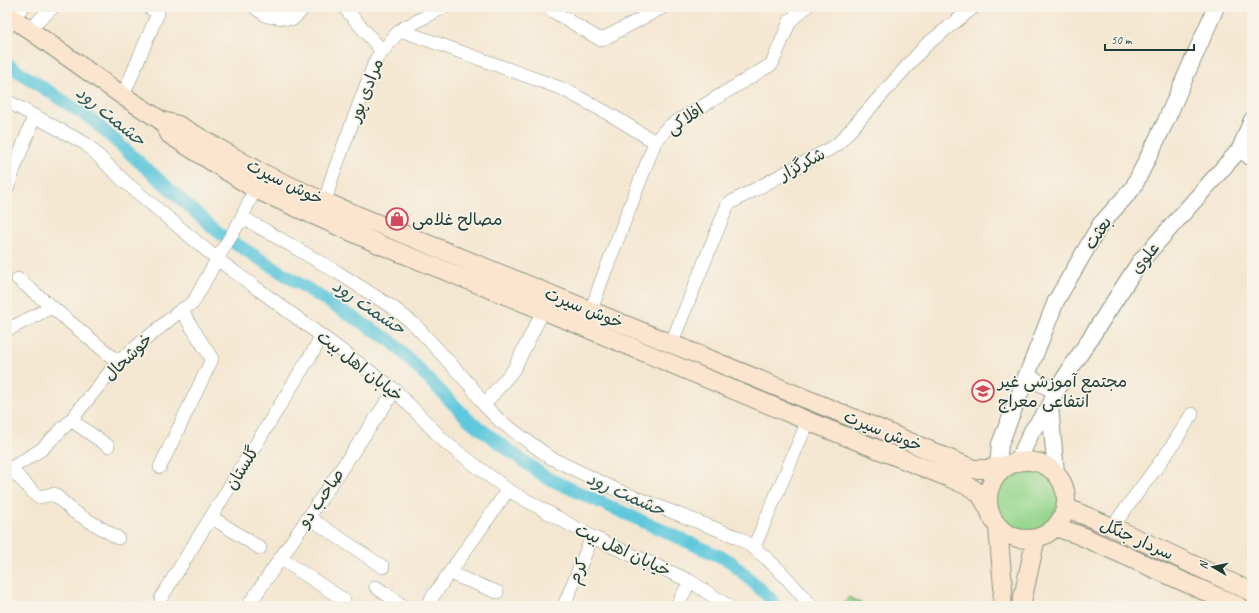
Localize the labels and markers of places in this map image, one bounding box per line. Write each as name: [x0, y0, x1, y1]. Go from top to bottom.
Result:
shop icon: مصالح غلامی: [384, 206, 410, 232]
place label: مصالح غلامی: [412, 209, 503, 231]
place label: مجتمع آموزشی غیر انتفاعی معراج: [996, 371, 1127, 413]
school or university icon: مجتمع آموزشی غیر انتفاعی معراج: [970, 378, 996, 404]

